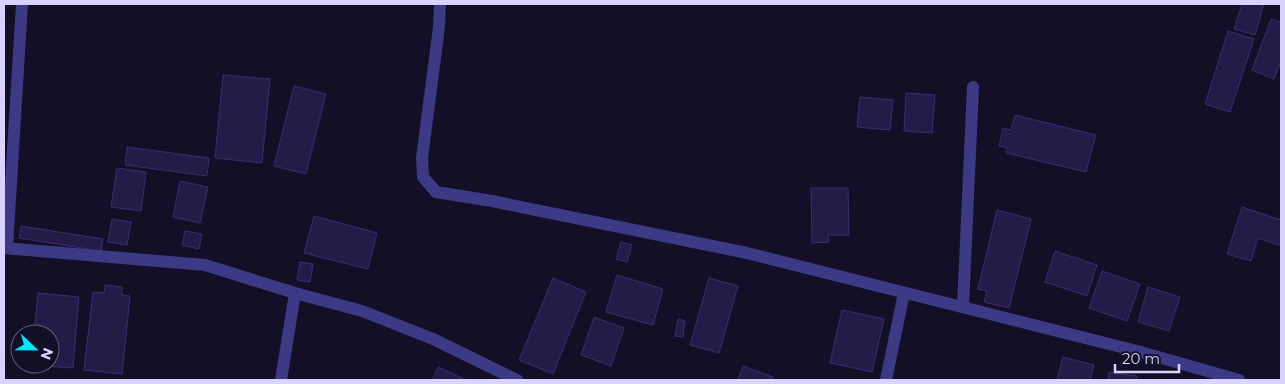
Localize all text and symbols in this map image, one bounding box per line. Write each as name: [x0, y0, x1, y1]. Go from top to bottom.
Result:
north arrow: [10, 324, 60, 374]
scale bar: [1115, 342, 1179, 374]
text: N: [37, 345, 58, 362]
text: 20 m: [1122, 349, 1160, 368]

